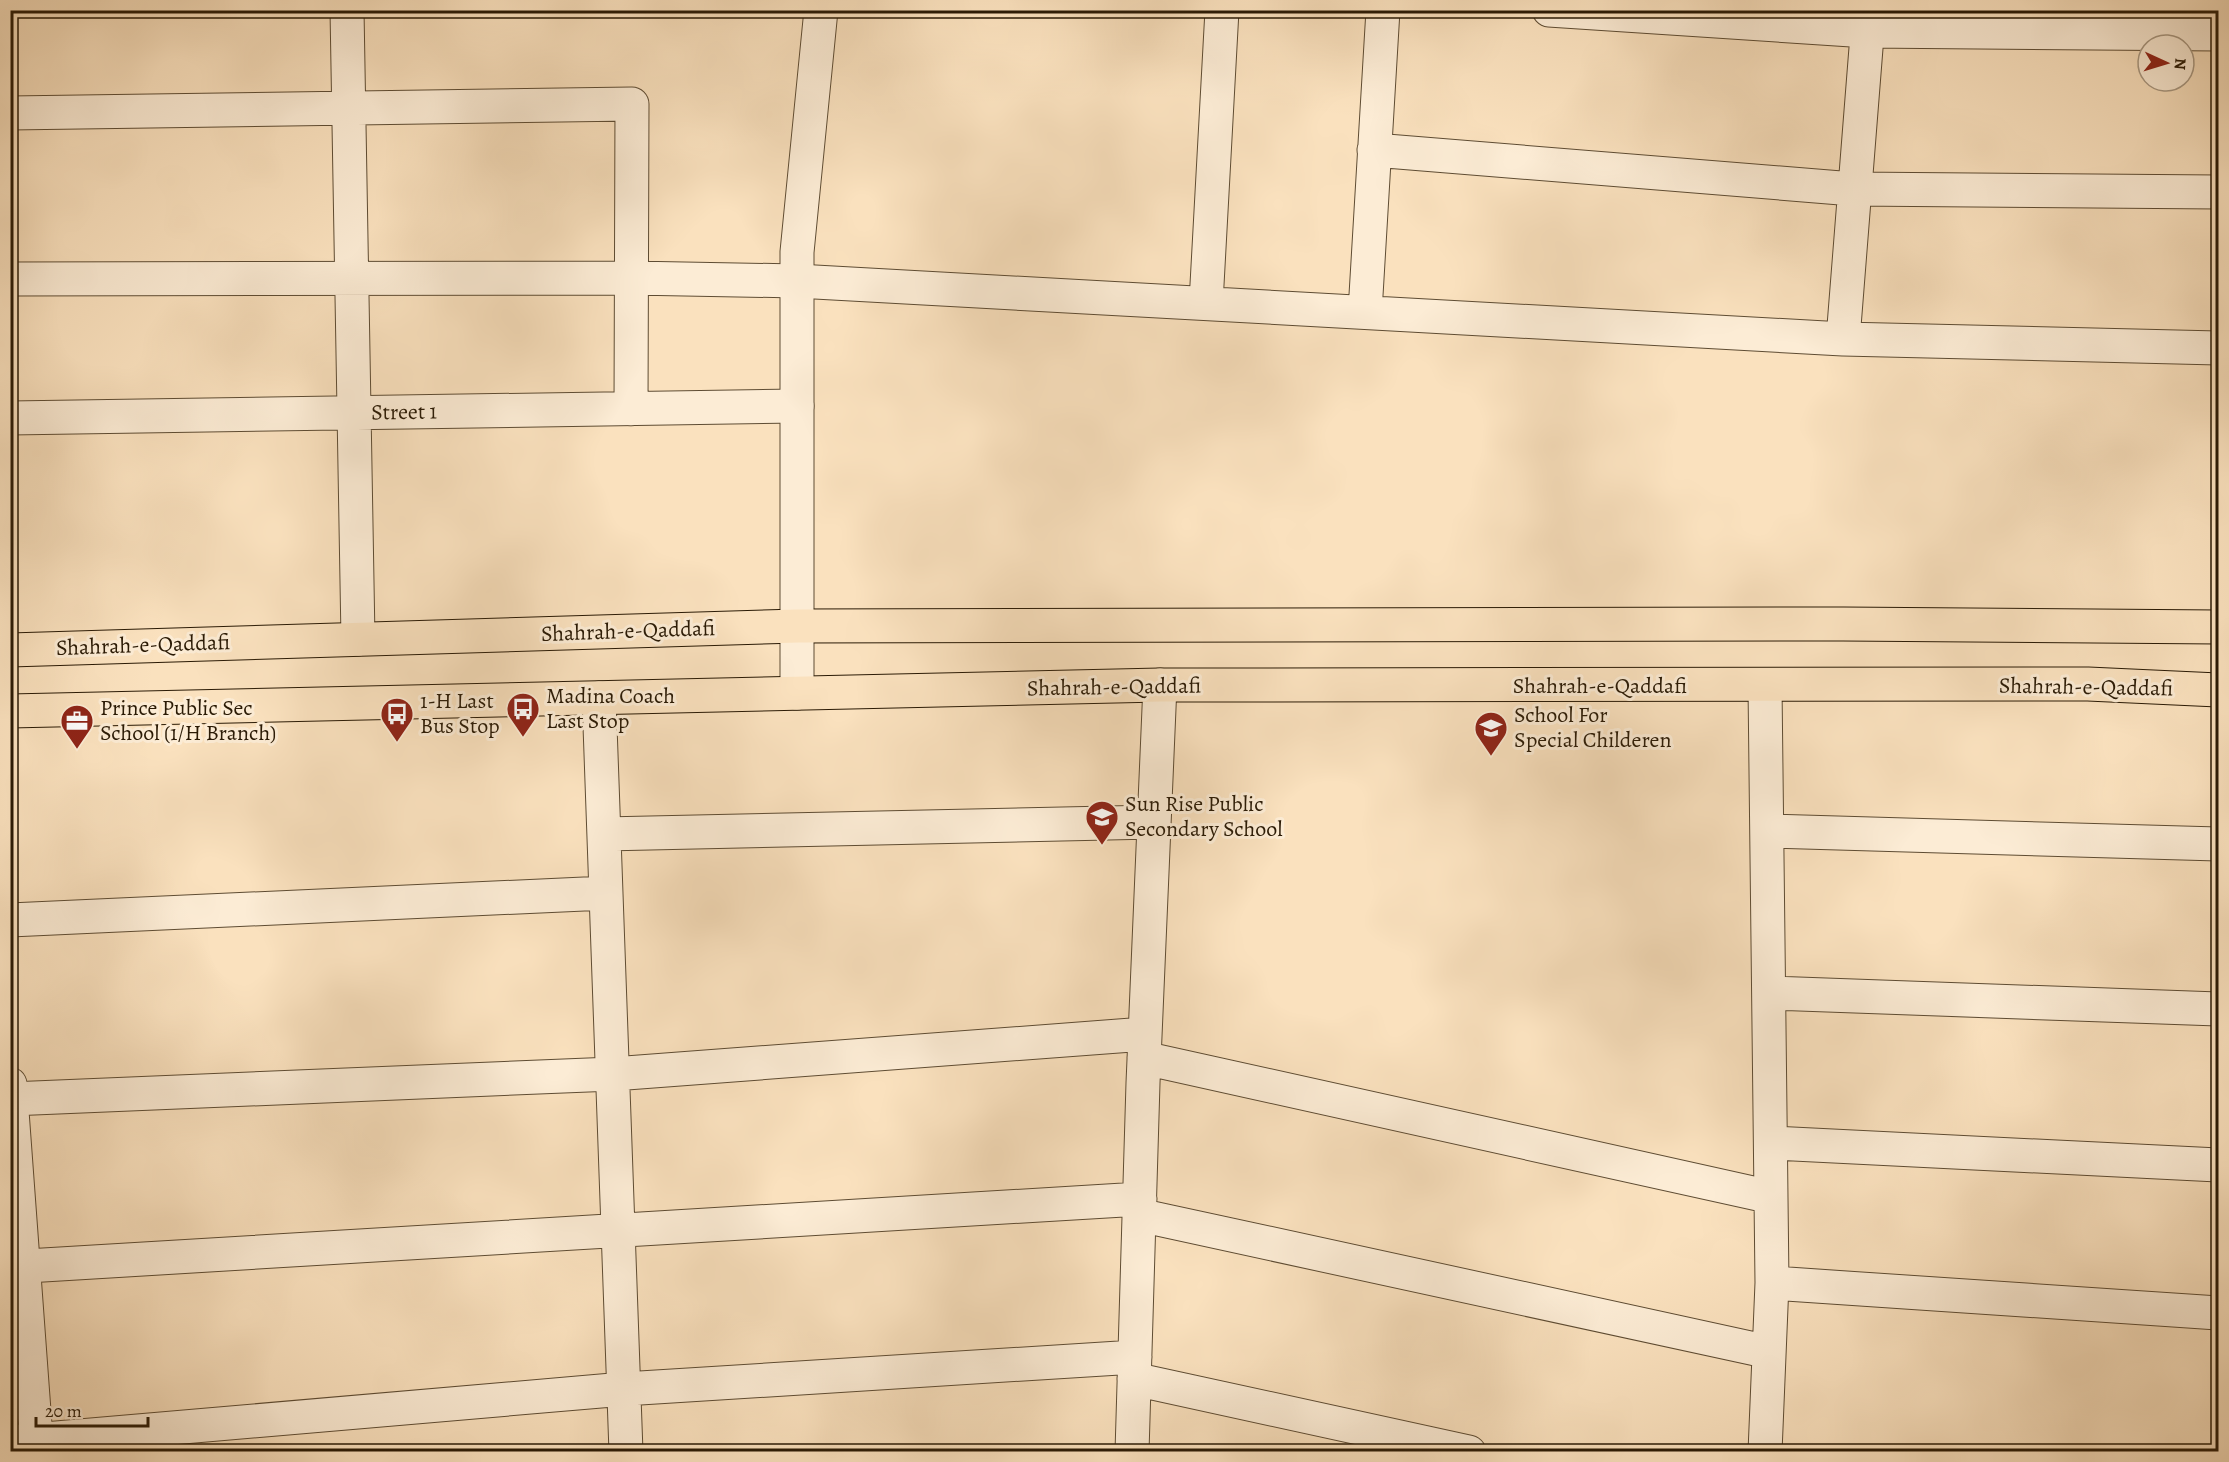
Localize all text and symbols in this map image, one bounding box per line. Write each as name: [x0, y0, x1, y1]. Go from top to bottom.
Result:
north arrow: [2136, 33, 2196, 93]
text: N: [2169, 57, 2191, 71]
street label: Street 1: [371, 396, 437, 428]
street label: Shahrah-e-Qaddafi: [540, 613, 716, 649]
street label: Shahrah-e-Qaddafi: [55, 627, 231, 663]
street label: Shahrah-e-Qaddafi: [1027, 670, 1202, 704]
street label: Shahrah-e-Qaddafi: [1999, 670, 2174, 704]
street label: Shahrah-e-Qaddafi: [1513, 671, 1687, 701]
place label: Madina Coach Last Stop: [546, 681, 675, 736]
place label: 1-H Last Bus Stop: [420, 686, 500, 741]
bus stop icon: Madina Coach Last Stop: [505, 691, 541, 738]
place label: Prince Public Sec School (1/H Branch): [100, 693, 276, 748]
bus stop icon: 1-H Last Bus Stop: [379, 696, 415, 743]
place label: School For Special Childeren: [1514, 700, 1672, 755]
office icon: Prince Public Sec School (1/H Branch): [59, 703, 95, 750]
school or university icon: School For Special Childeren: [1473, 710, 1509, 757]
place label: Sun Rise Public Secondary School: [1125, 789, 1283, 844]
school or university icon: Sun Rise Public Secondary School: [1084, 799, 1120, 846]
scale bar: [36, 1390, 148, 1428]
text: 20 m: [45, 1399, 82, 1423]

